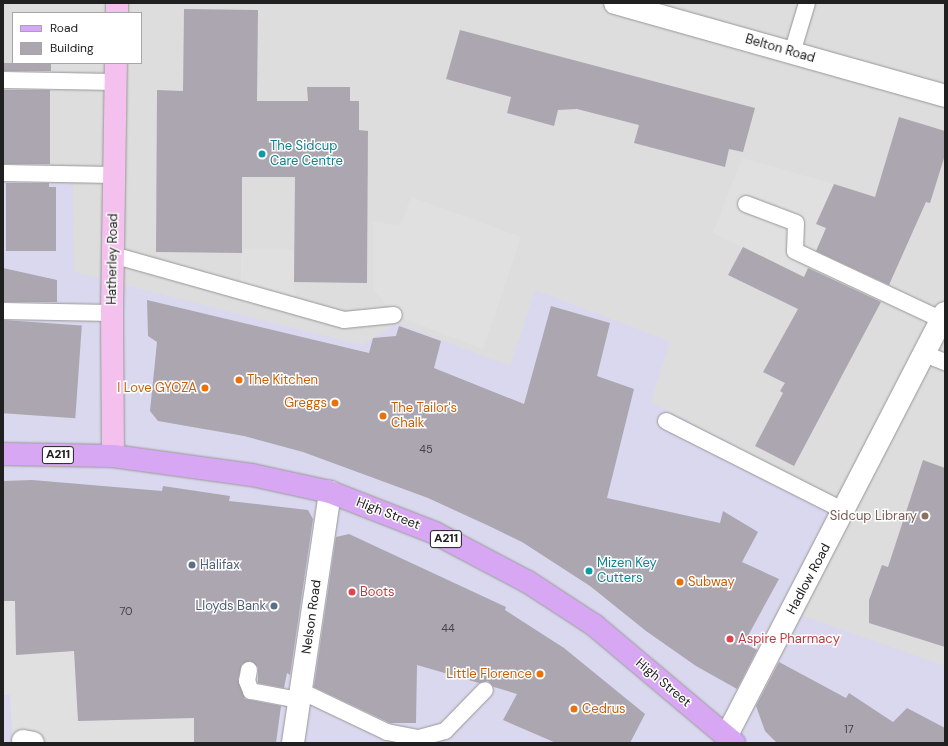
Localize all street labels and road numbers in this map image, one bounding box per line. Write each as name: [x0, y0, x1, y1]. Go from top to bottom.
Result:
street label: Belton Road: [743, 32, 817, 66]
street label: Hatherley Road: [104, 213, 122, 305]
road number: A211: [41, 445, 75, 465]
street label: High Street: [354, 495, 422, 533]
road number: A211: [429, 529, 463, 549]
street label: Hadlow Road: [784, 541, 834, 617]
street label: Nelson Road: [299, 579, 325, 655]
street label: High Street: [632, 655, 694, 711]

